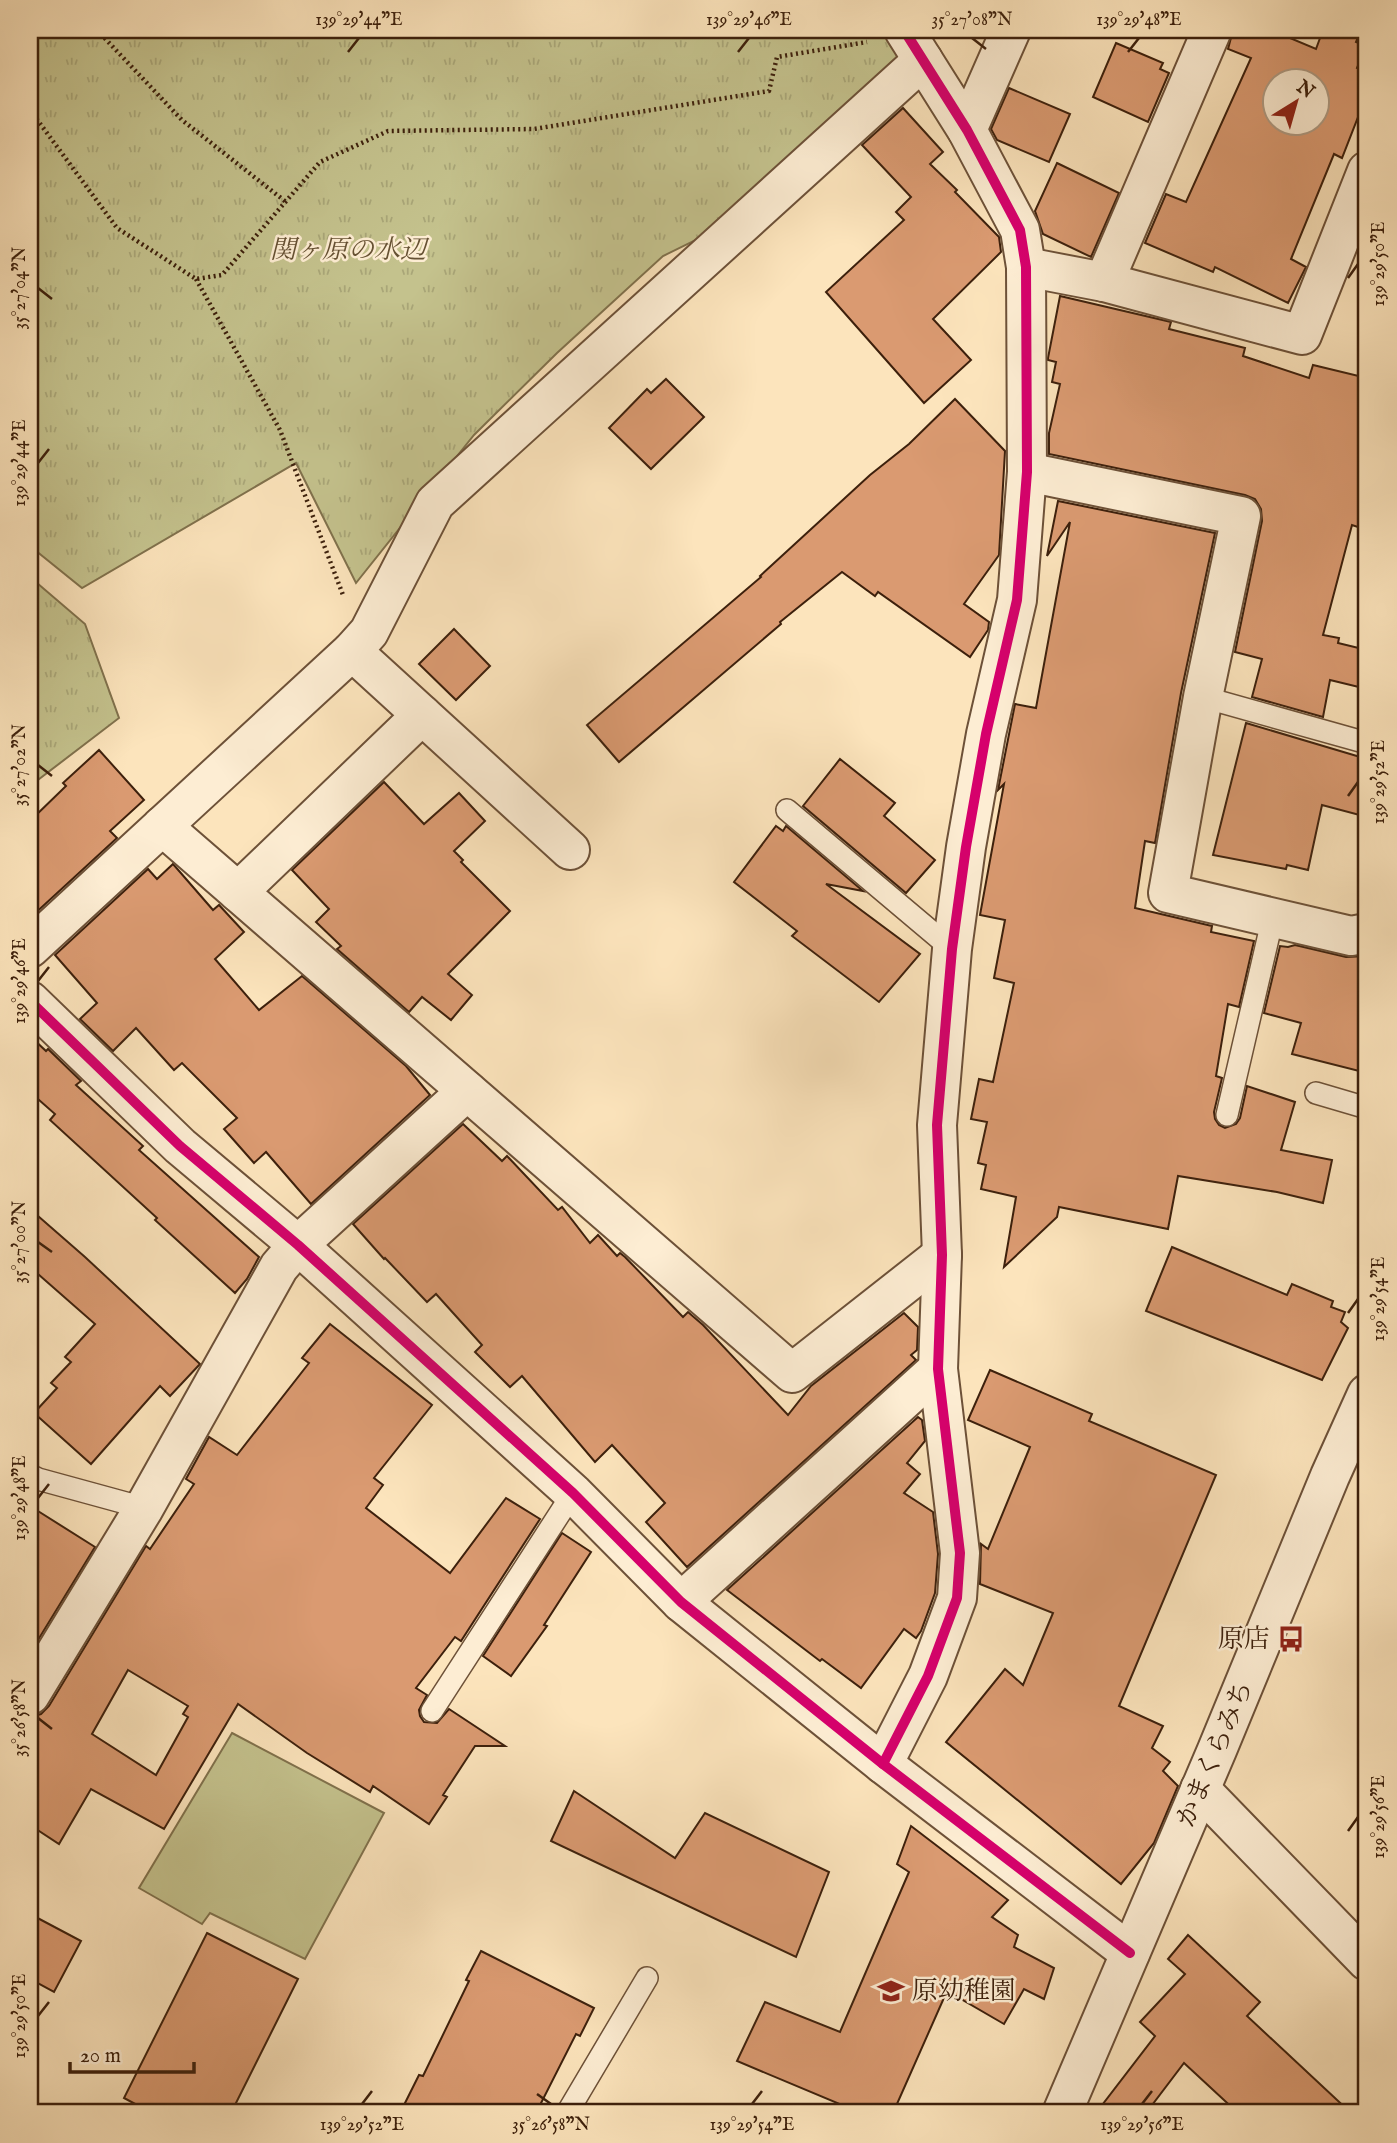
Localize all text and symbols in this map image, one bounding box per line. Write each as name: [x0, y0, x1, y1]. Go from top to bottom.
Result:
text: 139°29'44"E: [315, 9, 403, 32]
text: 139°29'46"E: [706, 9, 792, 32]
text: 35°27'08"N: [932, 9, 1013, 32]
text: 139°29'48"E: [1096, 9, 1182, 32]
north arrow: [1260, 66, 1330, 136]
text: N: [1290, 75, 1319, 105]
text: 139°29'50"E: [1368, 222, 1391, 306]
park label: 関ヶ原の水辺: [270, 234, 430, 267]
text: 35°27'04"N: [9, 246, 32, 329]
text: 139°29'44"E: [9, 419, 32, 507]
text: 35°27'02"N: [9, 723, 32, 806]
text: 139°29'52"E: [1368, 740, 1391, 824]
text: 139°29'46"E: [9, 938, 32, 1024]
text: 35°27'00"N: [9, 1200, 32, 1283]
text: 139°29'54"E: [1368, 1257, 1391, 1341]
text: 139°29'48"E: [9, 1455, 32, 1541]
place label: 原店: [1218, 1623, 1270, 1656]
bus stop icon: 原店: [1276, 1624, 1306, 1654]
street label: かまくらみち: [1169, 1676, 1261, 1832]
text: 35°26'58"N: [9, 1679, 32, 1757]
text: 139°29'56"E: [1368, 1775, 1391, 1859]
text: 139°29'50"E: [9, 1974, 32, 2058]
place label: 原幼稚園: [912, 1975, 1016, 2008]
school or university icon: 原幼稚園: [876, 1976, 906, 2006]
scale bar: [70, 2031, 194, 2075]
text: 20 m: [80, 2043, 121, 2070]
text: 139°29'52"E: [320, 2114, 404, 2137]
text: 35°26'58"N: [512, 2114, 590, 2137]
text: 139°29'54"E: [710, 2114, 794, 2137]
text: 139°29'56"E: [1100, 2114, 1184, 2137]

